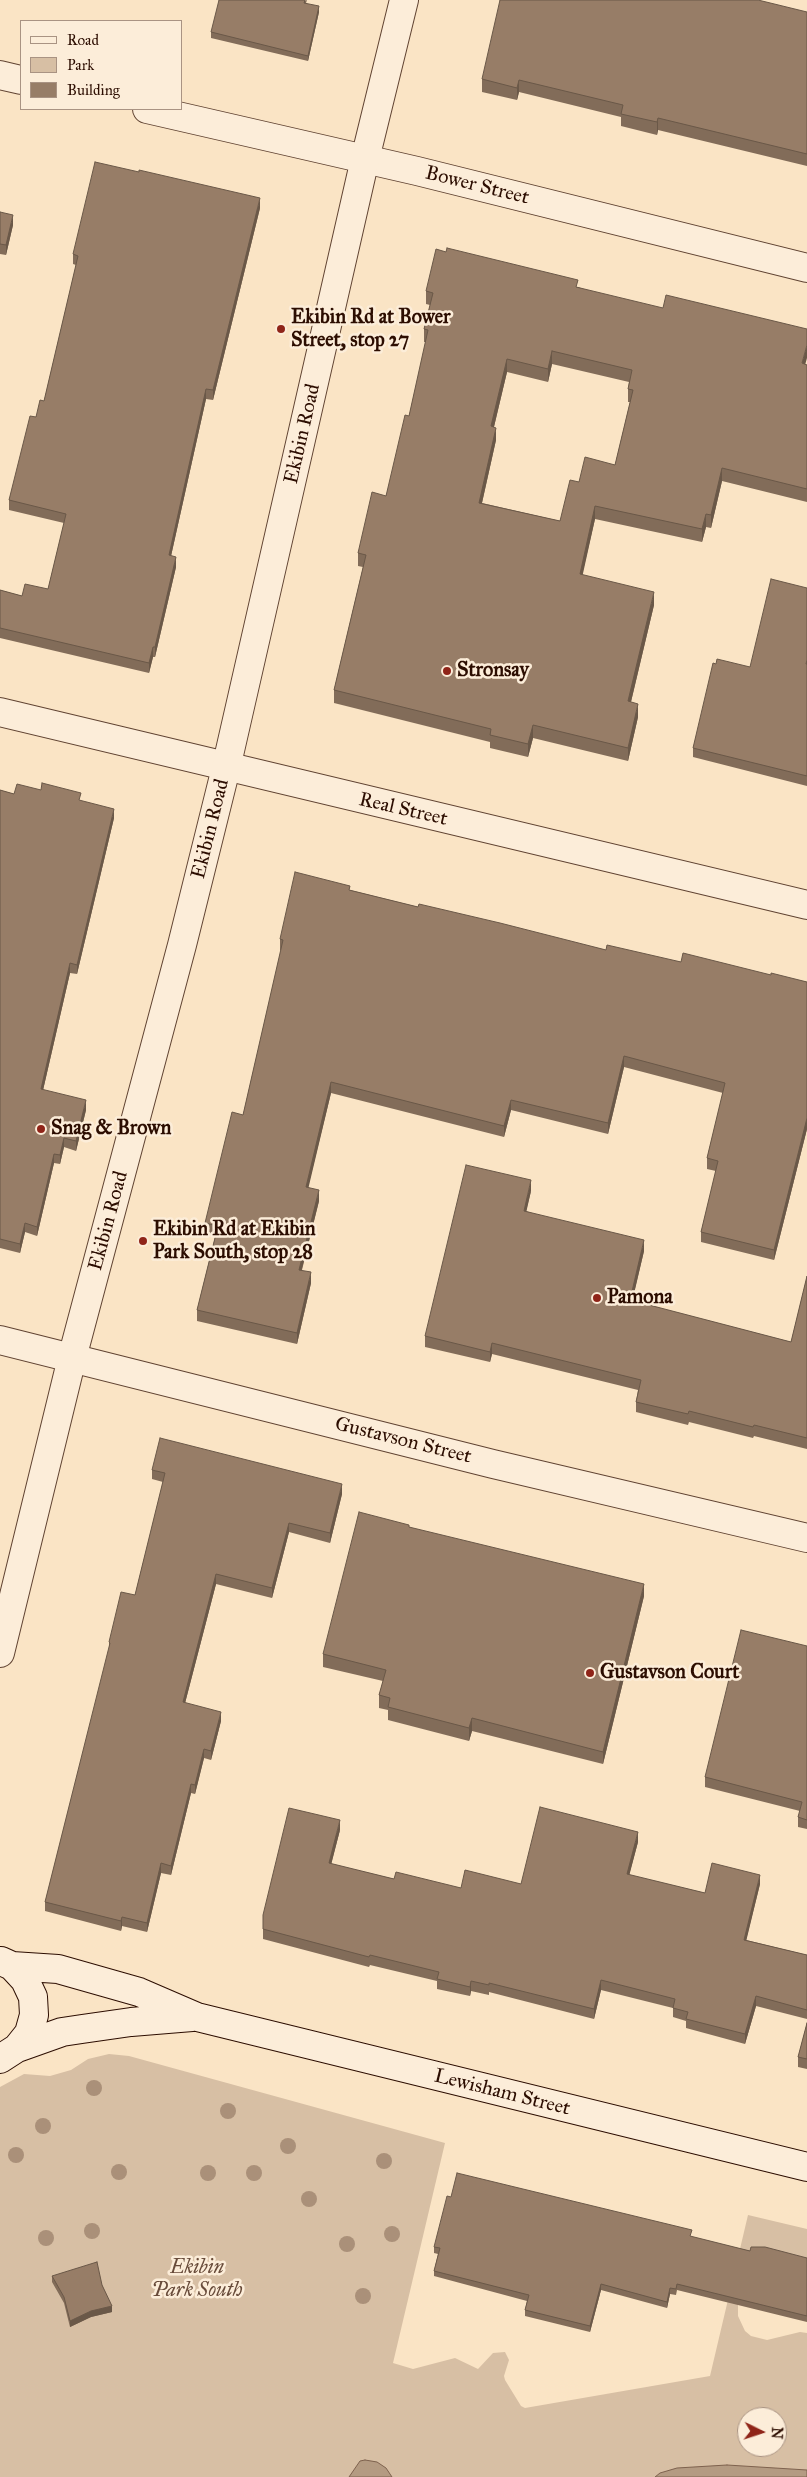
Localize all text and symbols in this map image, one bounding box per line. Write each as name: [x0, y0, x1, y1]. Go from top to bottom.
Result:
legend: [20, 20, 182, 110]
text: Road: [67, 31, 99, 49]
text: Park: [67, 56, 94, 74]
text: Building: [67, 81, 120, 99]
street label: Bower Street: [423, 162, 531, 210]
place label: Ekibin Rd at Bower Street, stop 27: [291, 306, 451, 353]
marker: Ekibin Rd at Bower Street, stop 27: [275, 323, 287, 335]
street label: Ekibin Road: [280, 382, 326, 486]
place label: Stronsay: [457, 659, 529, 683]
marker: Stronsay: [441, 665, 453, 677]
street label: Ekibin Road: [187, 777, 235, 881]
street label: Real Street: [356, 788, 450, 832]
place label: Snag & Brown: [51, 1117, 171, 1141]
marker: Snag & Brown: [35, 1123, 47, 1135]
street label: Ekibin Road: [84, 1169, 134, 1273]
place label: Ekibin Rd at Ekibin Park South, stop 28: [153, 1218, 315, 1265]
marker: Ekibin Rd at Ekibin Park South, stop 28: [137, 1235, 149, 1247]
place label: Pamona: [607, 1286, 673, 1310]
marker: Pamona: [591, 1292, 603, 1304]
street label: Gustavson Street: [332, 1412, 474, 1470]
place label: Gustavson Court: [600, 1661, 739, 1685]
marker: Gustavson Court: [584, 1667, 596, 1679]
street label: Lewisham Street: [431, 2064, 573, 2122]
park label: Ekibin Park South: [152, 2256, 242, 2303]
north arrow: [737, 2407, 787, 2457]
text: N: [768, 2426, 785, 2440]

